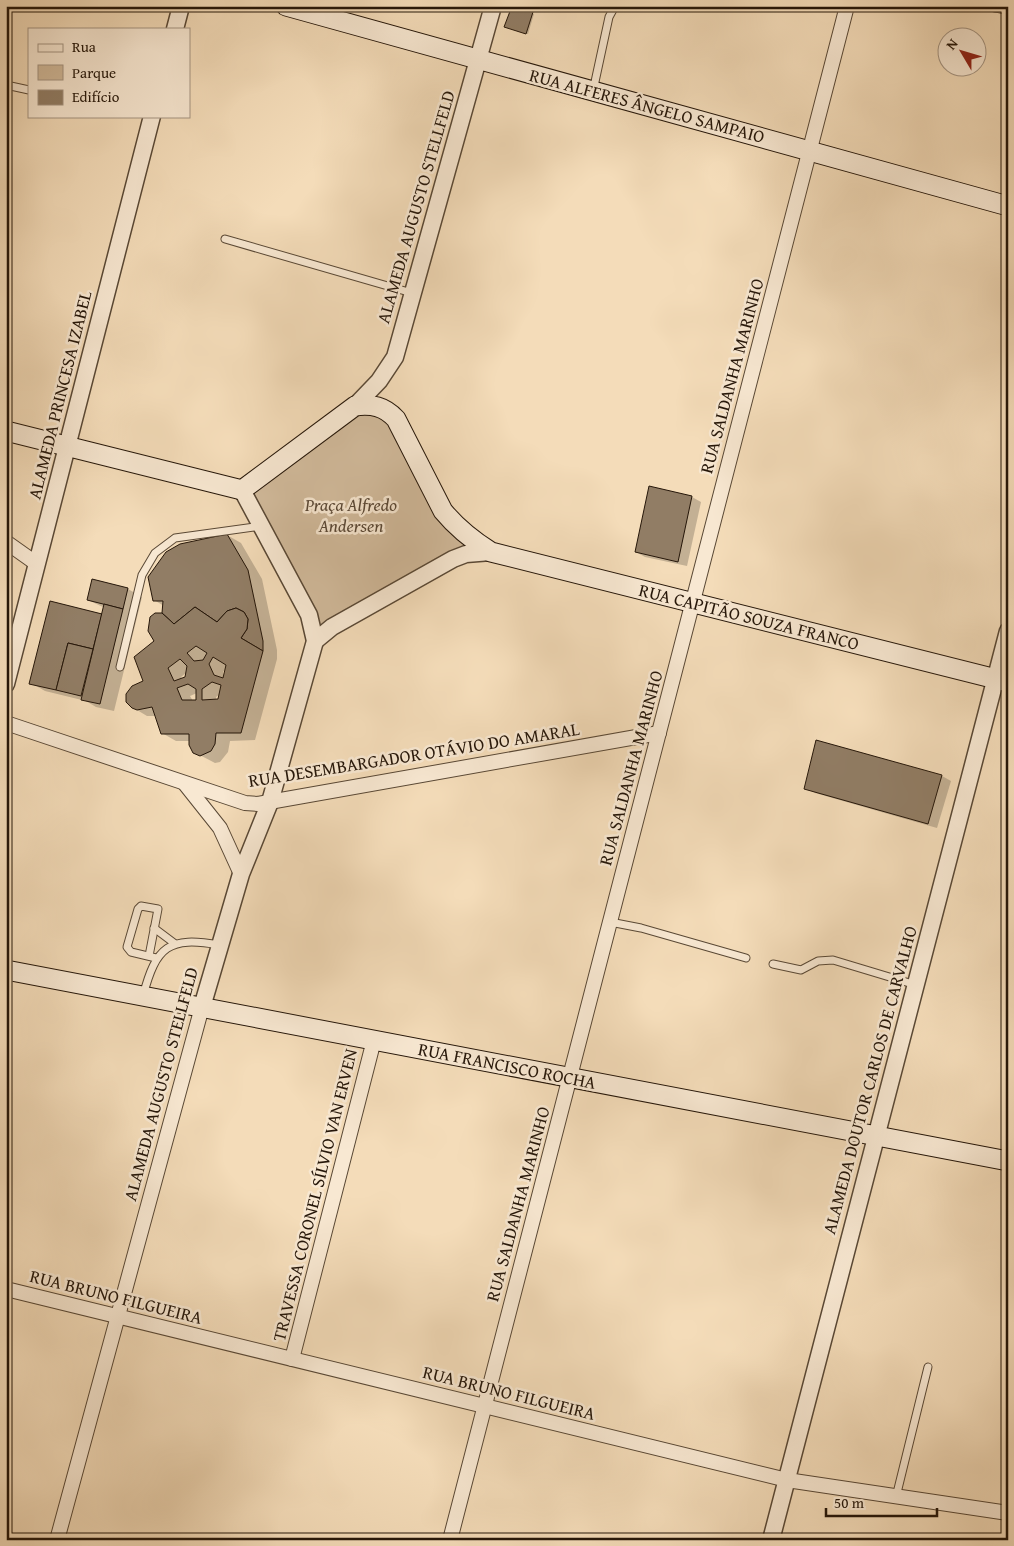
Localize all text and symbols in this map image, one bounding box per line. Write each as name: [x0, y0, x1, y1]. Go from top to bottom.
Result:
legend: [28, 28, 190, 118]
north arrow: [936, 28, 986, 78]
text: N: [941, 34, 963, 54]
text: Rua: [72, 36, 96, 57]
street label: RUA ALFERES ÂNGELO SAMPAIO: [526, 61, 768, 150]
text: Parque: [72, 62, 116, 83]
text: Edifício: [72, 86, 120, 107]
street label: ALAMEDA AUGUSTO STELLFELD: [369, 87, 462, 327]
street label: RUA SALDANHA MARINHO: [692, 275, 771, 476]
street label: ALAMEDA PRINCESA IZABEL: [21, 288, 99, 502]
park label: Praça Alfredo Andersen: [304, 491, 397, 539]
street label: RUA CAPITÃO SOUZA FRANCO: [636, 576, 862, 657]
street label: RUA SALDANHA MARINHO: [591, 667, 670, 868]
street label: RUA DESEMBARGADOR OTÁVIO DO AMARAL: [246, 715, 582, 794]
street label: ALAMEDA DOUTOR CARLOS DE CARVALHO: [815, 923, 924, 1237]
street label: ALAMEDA AUGUSTO STELLFELD: [116, 964, 205, 1204]
street label: RUA FRANCISCO ROCHA: [416, 1035, 598, 1096]
street label: TRAVESSA CORONEL SÍLVIO VAN ERVEN: [265, 1045, 364, 1344]
street label: RUA SALDANHA MARINHO: [478, 1103, 557, 1304]
street label: RUA BRUNO FILGUEIRA: [27, 1262, 205, 1331]
street label: RUA BRUNO FILGUEIRA: [420, 1358, 598, 1427]
scale bar: [826, 1486, 938, 1518]
text: 50 m: [834, 1492, 865, 1513]

